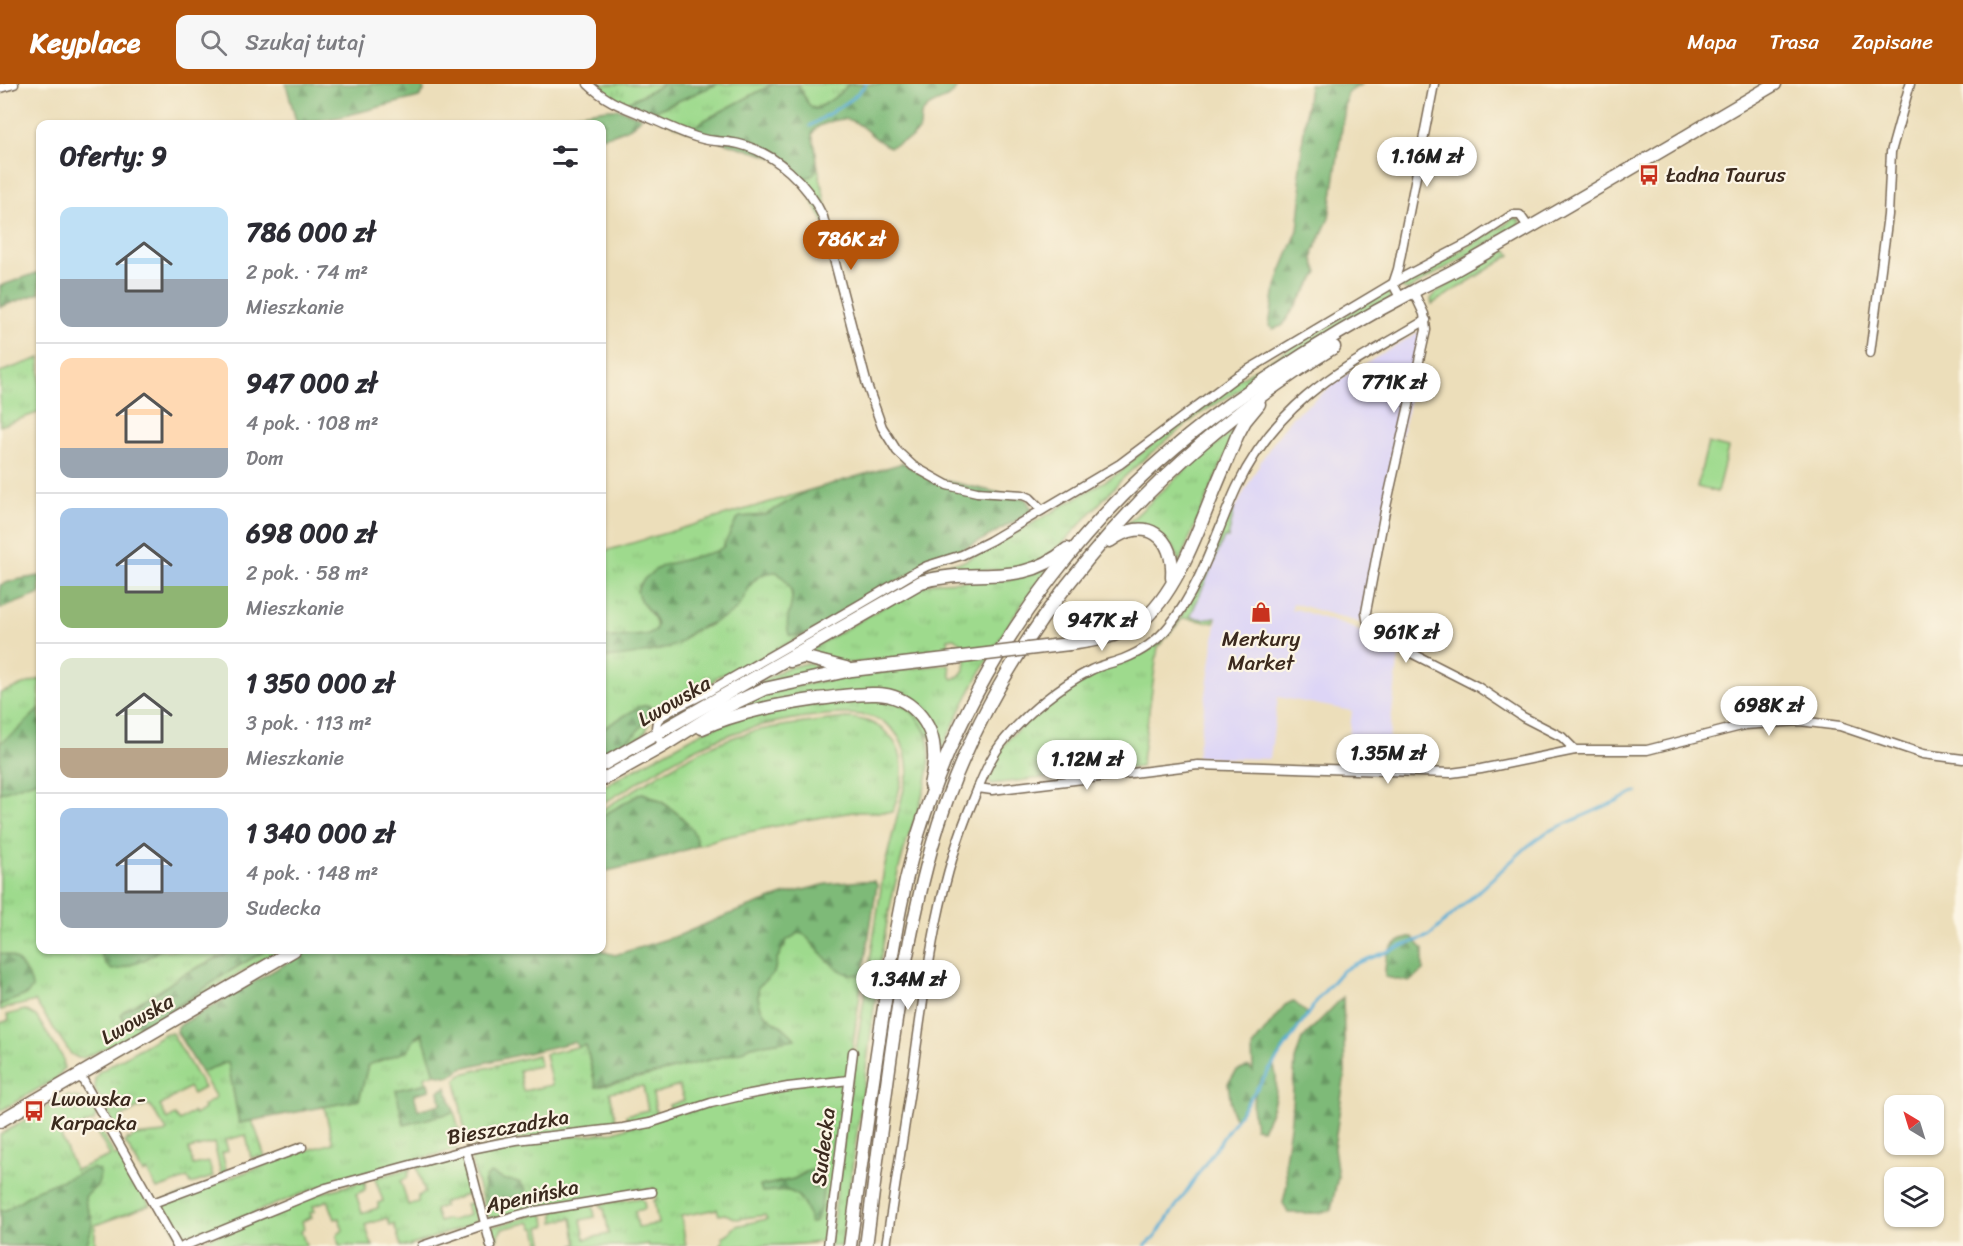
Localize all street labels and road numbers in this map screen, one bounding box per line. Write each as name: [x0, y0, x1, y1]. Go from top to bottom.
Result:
street label: Lwowska: [630, 664, 718, 737]
street label: Lwowska: [93, 982, 181, 1055]
street label: Bieszczadzka: [444, 1098, 572, 1156]
street label: Sudecka: [799, 1105, 847, 1188]
street label: Apenińska: [481, 1168, 583, 1225]

